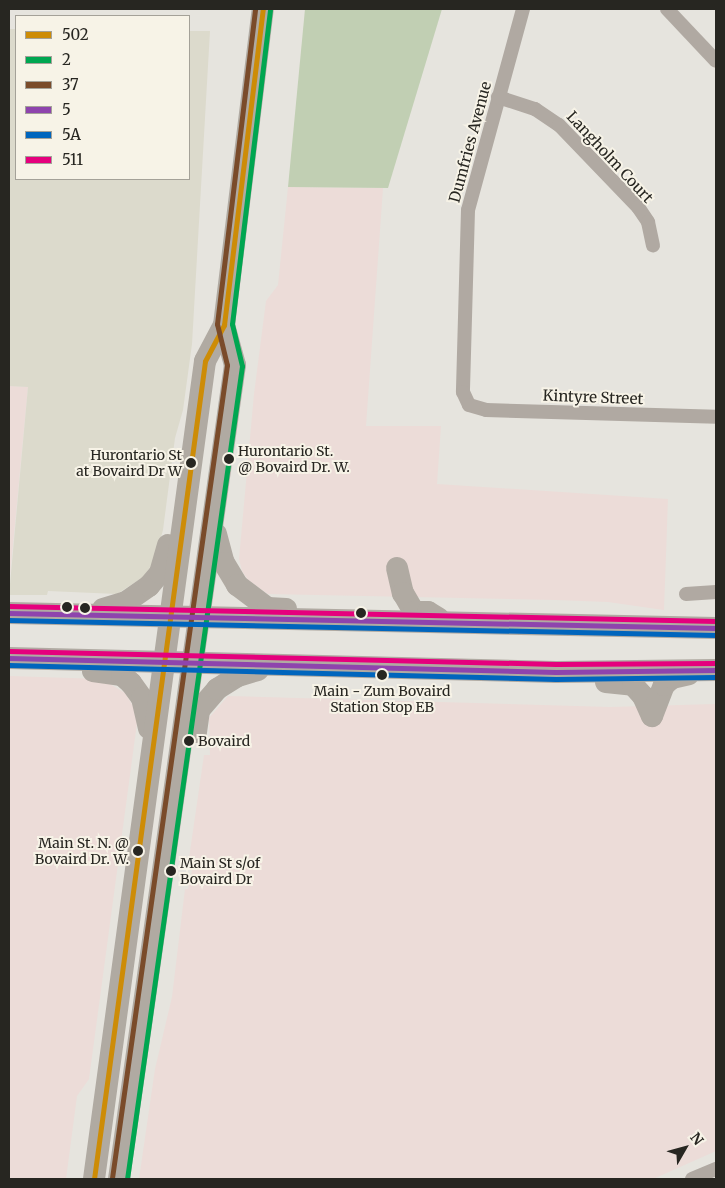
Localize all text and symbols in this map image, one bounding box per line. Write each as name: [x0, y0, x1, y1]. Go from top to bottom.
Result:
legend: [15, 15, 190, 180]
text: 502: [62, 25, 89, 44]
text: 2: [62, 50, 71, 69]
text: 37: [62, 75, 79, 94]
street label: Dumfries Avenue: [445, 80, 495, 204]
text: 5: [62, 100, 71, 119]
street label: Langholm Court: [563, 108, 657, 206]
text: 5A: [62, 125, 81, 144]
text: 511: [62, 150, 83, 169]
street label: Kintyre Street: [542, 386, 644, 408]
place label: Hurontario St. @ Bovaird Dr. W.: [238, 443, 350, 476]
place label: Hurontario St at Bovaird Dr W: [76, 447, 182, 480]
marker: Hurontario St. @ Bovaird Dr. W.: [224, 454, 234, 464]
marker: Hurontario St at Bovaird Dr W: [186, 458, 196, 468]
unlabelled marker: [62, 602, 72, 612]
unlabelled marker: [80, 603, 90, 613]
unlabelled marker: [356, 608, 366, 618]
marker: Main - Zum Bovaird Station Stop EB: [377, 670, 387, 680]
place label: Main - Zum Bovaird Station Stop EB: [314, 683, 450, 716]
place label: Bovaird: [198, 733, 250, 749]
marker: Bovaird: [184, 736, 194, 746]
place label: Main St. N. @ Bovaird Dr. W.: [35, 835, 129, 868]
marker: Main St. N. @ Bovaird Dr. W.: [133, 846, 143, 856]
place label: Main St s/of Bovaird Dr: [180, 855, 260, 888]
marker: Main St s/of Bovaird Dr: [166, 866, 176, 876]
north arrow: [660, 1123, 710, 1173]
text: N: [686, 1129, 707, 1149]

